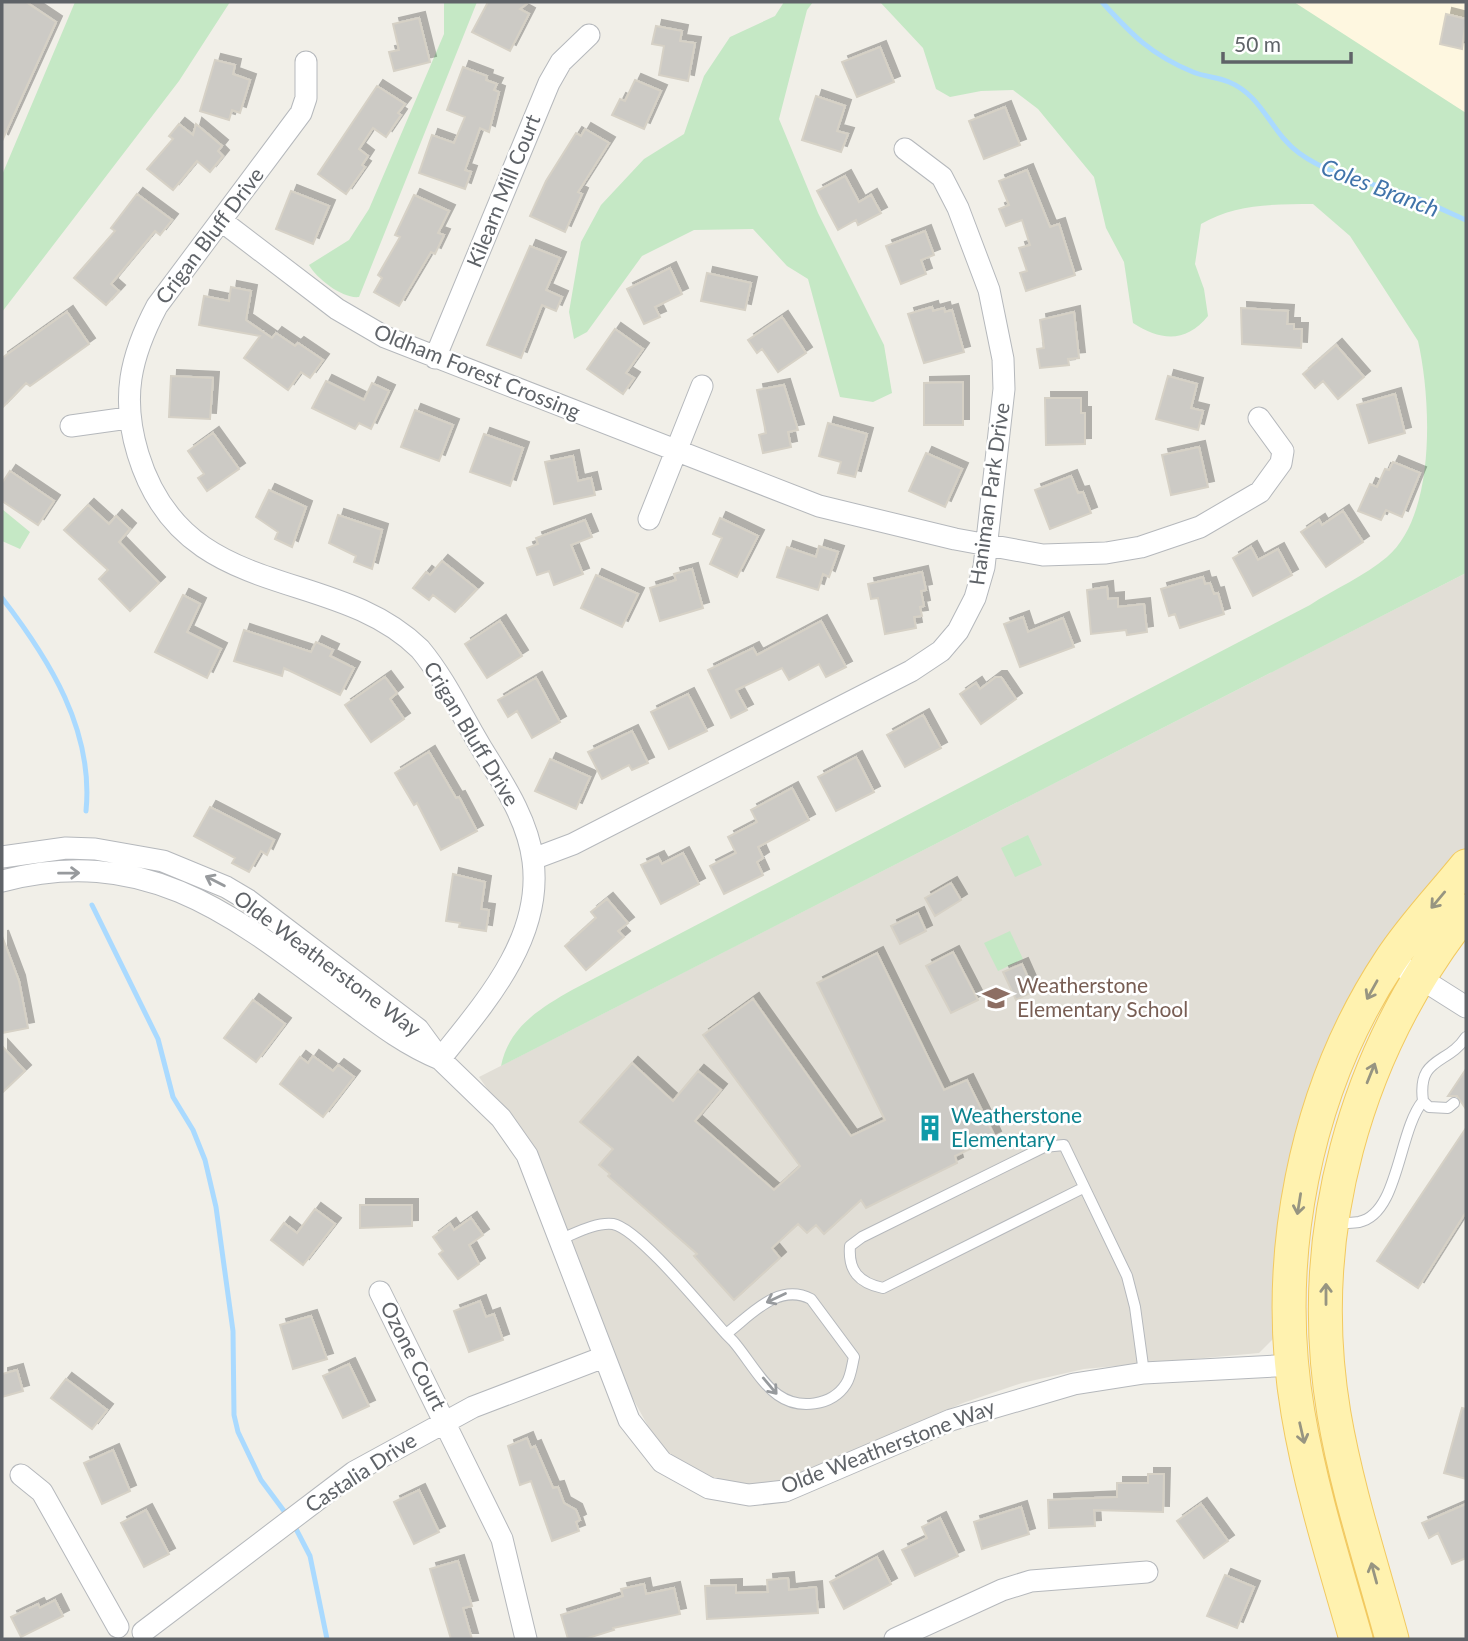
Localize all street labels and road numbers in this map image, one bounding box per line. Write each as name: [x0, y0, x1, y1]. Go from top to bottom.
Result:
street label: Kilearn Mill Court: [461, 110, 545, 270]
street label: Crigan Bluff Drive: [149, 162, 268, 308]
street label: Oldham Forest Crossing: [371, 318, 584, 423]
street label: Haniman Park Drive: [963, 401, 1014, 587]
street label: Crigan Bluff Drive: [419, 656, 525, 810]
street label: Olde Weatherstone Way: [230, 884, 426, 1041]
street label: Ozone Court: [376, 1297, 453, 1414]
street label: Olde Weatherstone Way: [777, 1393, 998, 1498]
street label: Castalia Drive: [300, 1427, 420, 1517]

